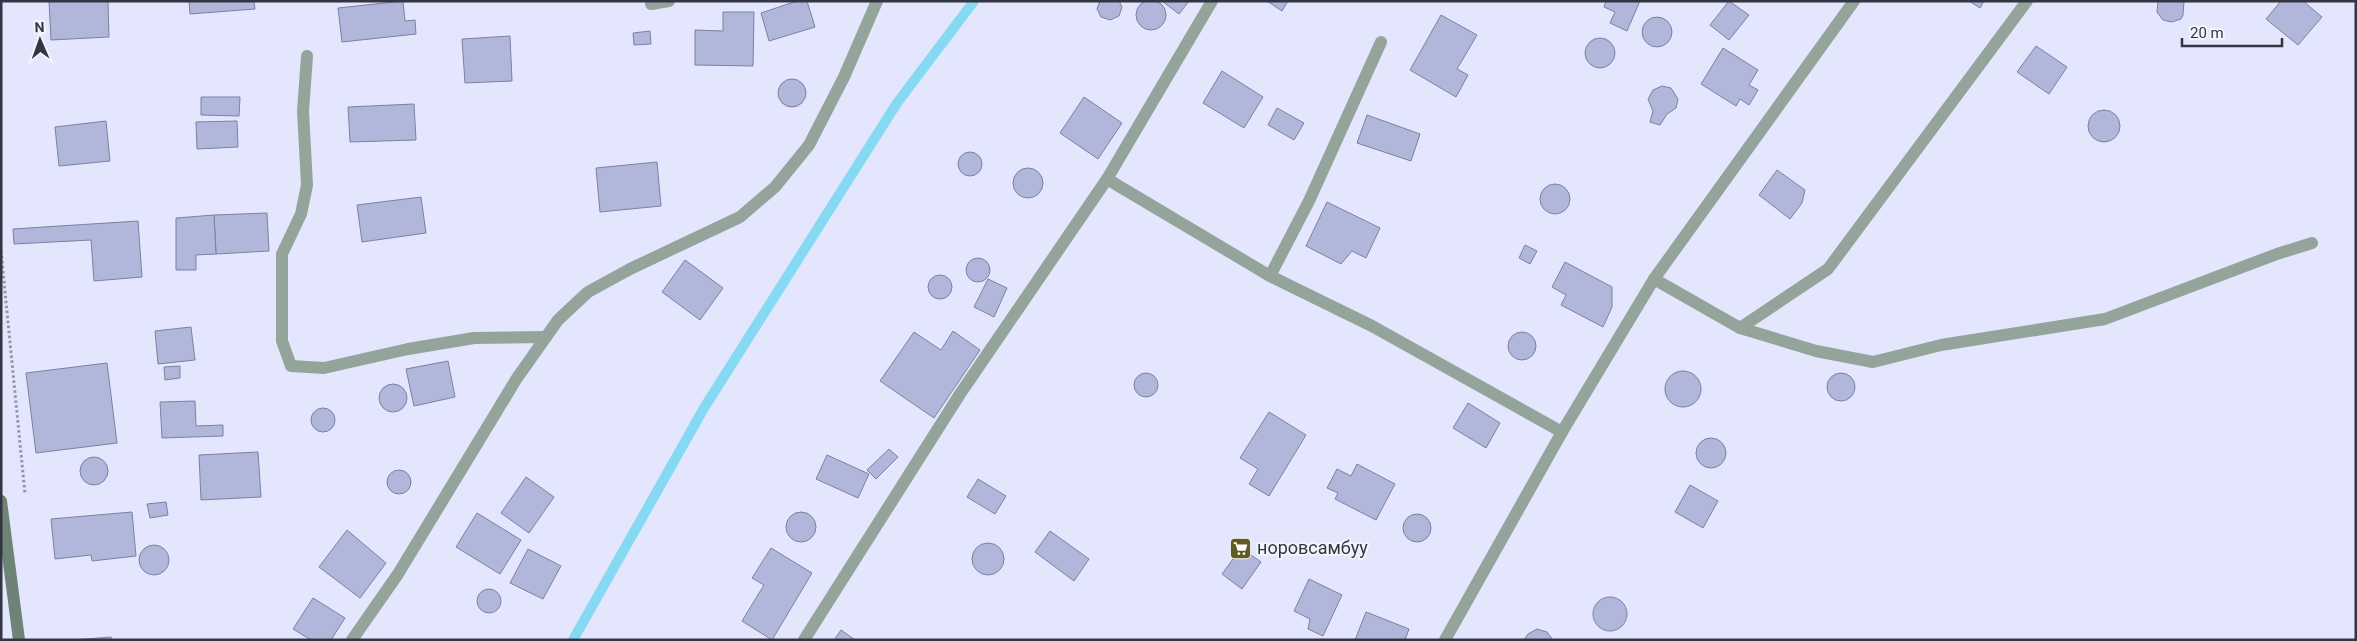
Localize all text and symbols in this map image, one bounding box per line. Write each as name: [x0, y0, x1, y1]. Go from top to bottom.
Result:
north arrow: [15, 15, 65, 65]
scale bar: [2182, 15, 2282, 47]
text: N: [34, 19, 45, 35]
text: 20 m: [2190, 24, 2224, 42]
supermarket icon: норовсамбуу: [1229, 536, 1253, 560]
place label: норовсамбуу: [1257, 537, 1368, 558]

